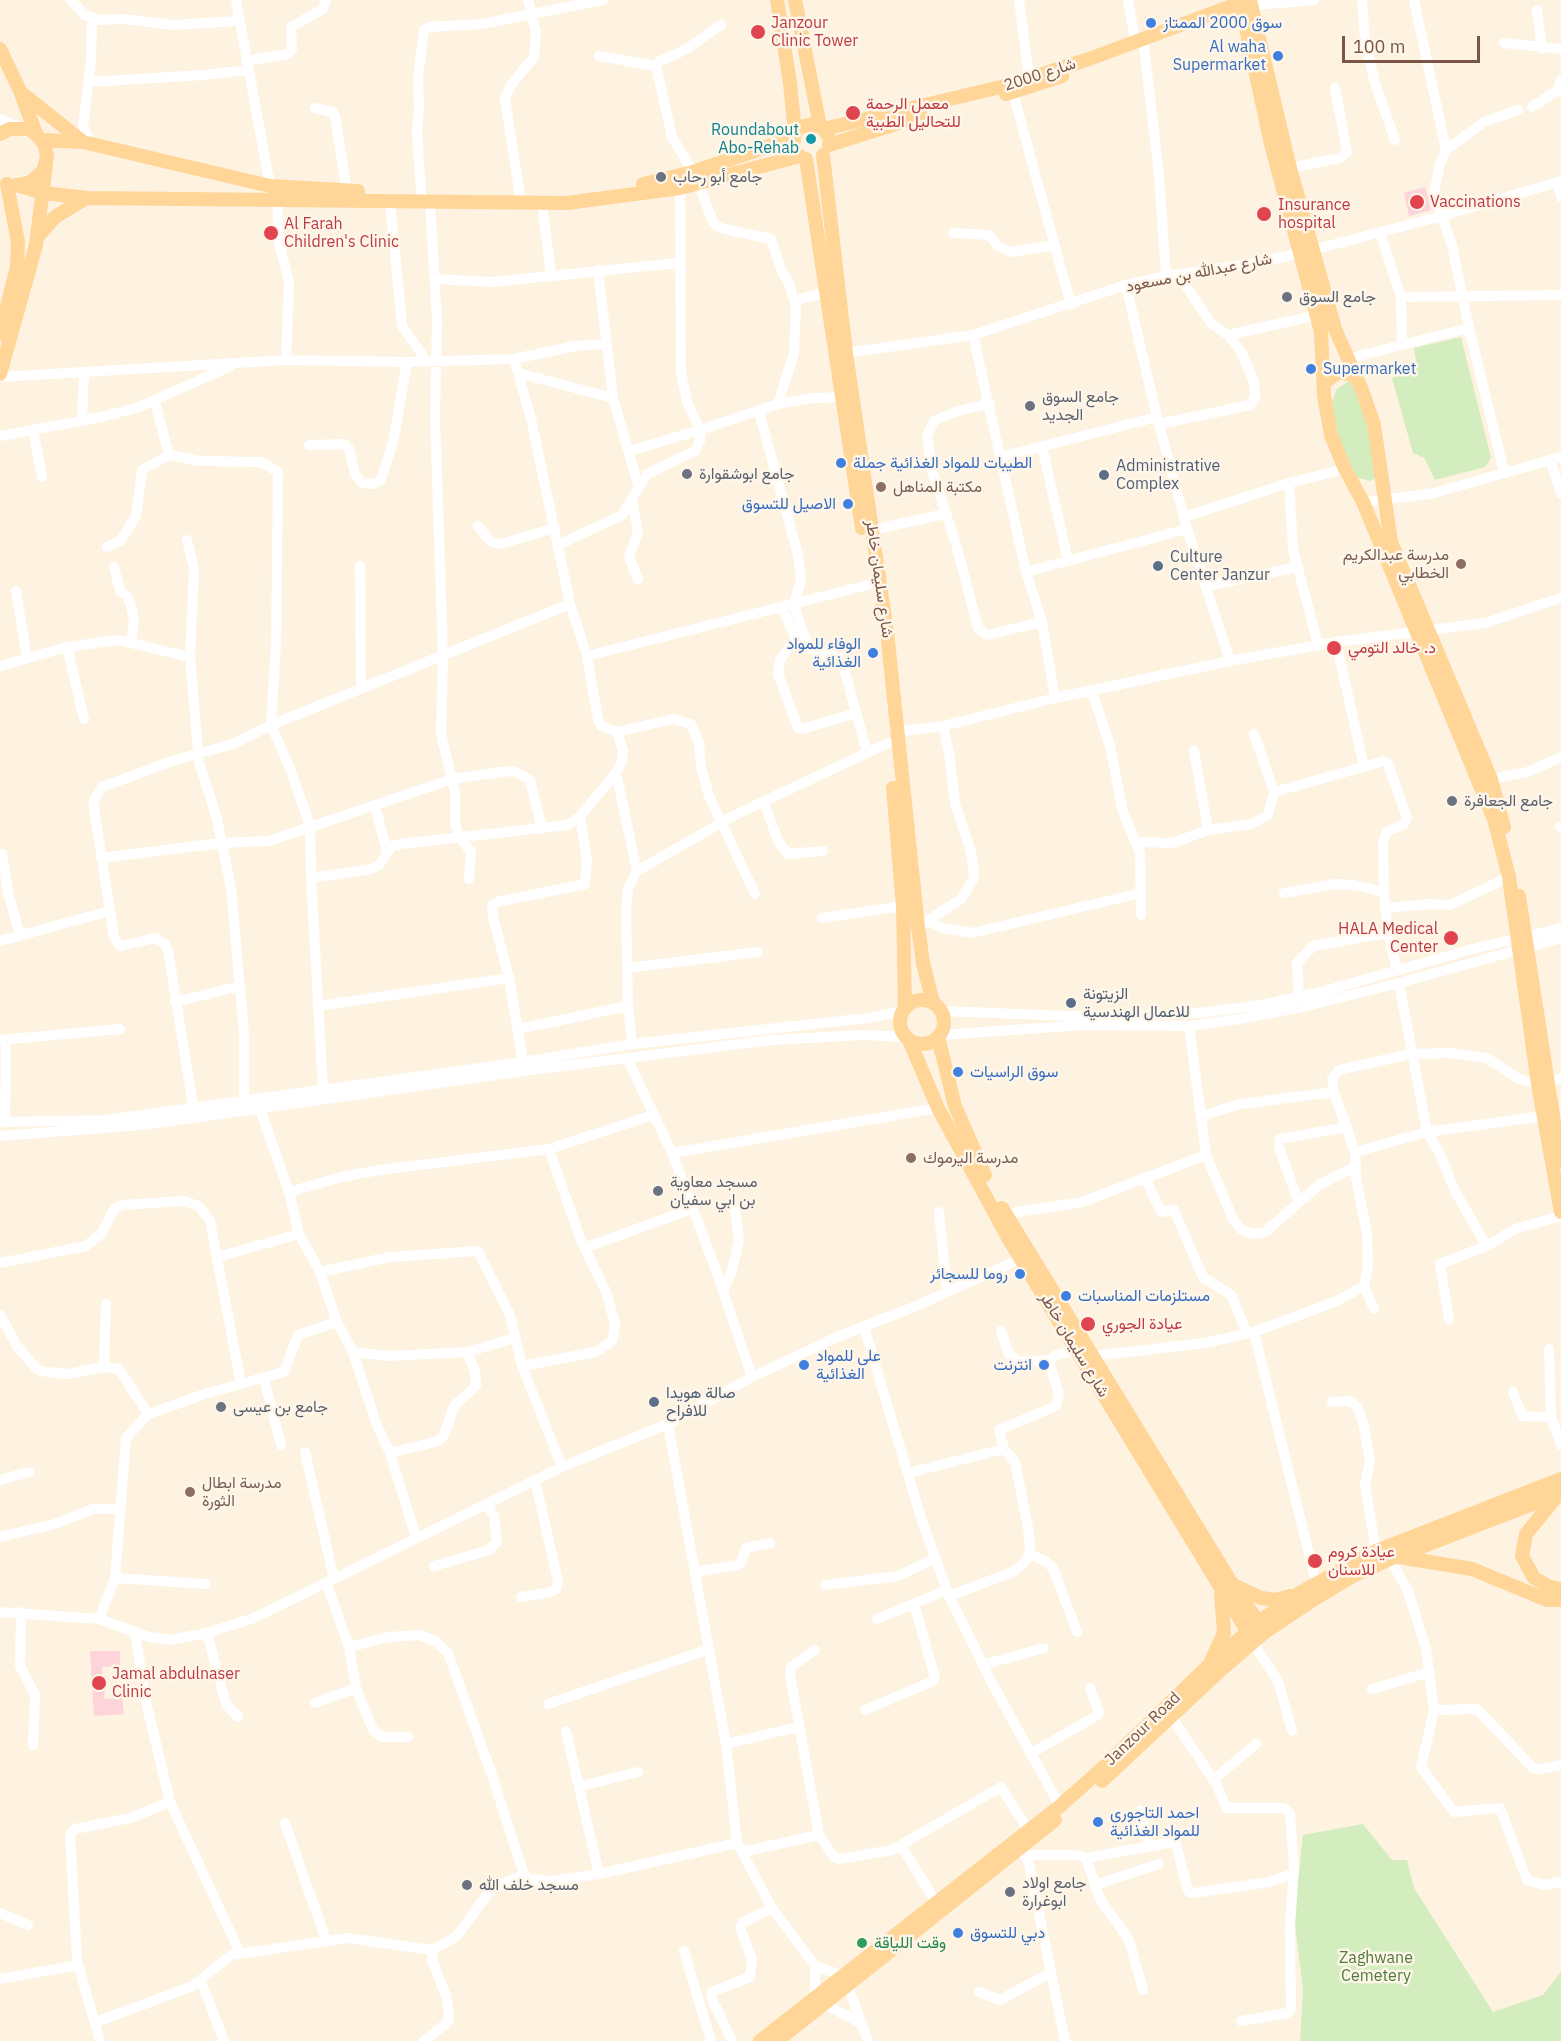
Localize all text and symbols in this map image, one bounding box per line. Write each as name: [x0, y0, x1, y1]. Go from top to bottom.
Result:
place label: Janzour Clinic Tower: [771, 13, 858, 51]
place label: سوق 2000 الممتاز: [1163, 13, 1282, 33]
marker: سوق 2000 الممتاز: [1144, 16, 1158, 30]
marker: Janzour Clinic Tower: [749, 23, 767, 41]
scale bar: [1345, 24, 1483, 62]
text: 100 m: [1353, 35, 1405, 58]
place label: Al waha Supermarket: [1173, 37, 1266, 75]
marker: Al waha Supermarket: [1271, 49, 1285, 63]
street label: شارع 2000: [1002, 54, 1078, 96]
place label: معمل الرحمة للتحاليل الطبية: [866, 94, 961, 132]
marker: معمل الرحمة للتحاليل الطبية: [844, 104, 862, 122]
place label: Roundabout Abo-Rehab: [711, 120, 799, 158]
marker: Roundabout Abo-Rehab: [804, 132, 818, 146]
place label: جامع أبو رحاب: [673, 167, 762, 187]
marker: جامع أبو رحاب: [654, 170, 668, 184]
place label: Vaccinations: [1430, 192, 1521, 212]
marker: Vaccinations: [1408, 193, 1426, 211]
place label: Insurance hospital: [1278, 195, 1351, 233]
marker: Insurance hospital: [1255, 205, 1273, 223]
place label: Al Farah Children's Clinic: [284, 214, 399, 252]
marker: Al Farah Children's Clinic: [262, 224, 280, 242]
street label: شارع عبدالله بن مسعود: [1124, 249, 1274, 297]
place label: جامع السوق: [1299, 287, 1376, 307]
marker: جامع السوق: [1280, 290, 1294, 304]
place label: Supermarket: [1323, 359, 1416, 379]
marker: Supermarket: [1304, 362, 1318, 376]
place label: جامع السوق الجديد: [1042, 387, 1119, 425]
marker: جامع السوق الجديد: [1023, 399, 1037, 413]
place label: الطيبات للمواد الغذائية جملة: [853, 453, 1032, 473]
marker: الطيبات للمواد الغذائية جملة: [834, 456, 848, 470]
place label: Administrative Complex: [1116, 456, 1220, 494]
place label: جامع ابوشقوارة: [699, 464, 794, 484]
marker: جامع ابوشقوارة: [680, 467, 694, 481]
marker: Administrative Complex: [1097, 468, 1111, 482]
place label: مكتبة المناهل: [893, 477, 982, 497]
marker: مكتبة المناهل: [874, 480, 888, 494]
place label: الاصيل للتسوق: [742, 494, 836, 514]
marker: الاصيل للتسوق: [841, 497, 855, 511]
street label: شارع سليمان خاطر: [861, 519, 897, 639]
place label: مدرسة عبدالكريم الخطابي: [1343, 545, 1449, 583]
place label: Culture Center Janzur: [1170, 547, 1270, 585]
marker: مدرسة عبدالكريم الخطابي: [1454, 557, 1468, 571]
marker: Culture Center Janzur: [1151, 559, 1165, 573]
place label: الوفاء للمواد الغذائية: [786, 634, 861, 672]
place label: د. خالد التومي: [1348, 638, 1436, 658]
marker: د. خالد التومي: [1325, 639, 1343, 657]
marker: الوفاء للمواد الغذائية: [866, 646, 880, 660]
place label: جامع الجعافرة: [1464, 791, 1553, 811]
marker: جامع الجعافرة: [1445, 794, 1459, 808]
place label: HALA Medical Center: [1338, 919, 1438, 957]
marker: HALA Medical Center: [1442, 929, 1460, 947]
place label: الزيتونة للاعمال الهندسية: [1083, 984, 1190, 1022]
marker: الزيتونة للاعمال الهندسية: [1064, 996, 1078, 1010]
place label: سوق الراسيات: [970, 1062, 1058, 1082]
marker: سوق الراسيات: [951, 1065, 965, 1079]
place label: مدرسة اليرموك: [923, 1148, 1018, 1168]
marker: مدرسة اليرموك: [904, 1151, 918, 1165]
place label: مسجد معاوية بن ابي سفيان: [670, 1172, 757, 1210]
marker: مسجد معاوية بن ابي سفيان: [651, 1184, 665, 1198]
place label: روما للسجائر: [930, 1264, 1008, 1284]
marker: روما للسجائر: [1013, 1267, 1027, 1281]
place label: مستلزمات المناسبات: [1078, 1286, 1210, 1306]
street label: شارع سليمان خاطر: [1035, 1289, 1113, 1401]
marker: مستلزمات المناسبات: [1059, 1289, 1073, 1303]
place label: عيادة الجوري: [1102, 1314, 1182, 1334]
marker: عيادة الجوري: [1079, 1315, 1097, 1333]
place label: علي للمواد الغذائية: [816, 1346, 881, 1384]
place label: انترنت: [993, 1355, 1032, 1375]
marker: علي للمواد الغذائية: [797, 1358, 811, 1372]
marker: انترنت: [1037, 1358, 1051, 1372]
place label: صالة هويدا للافراح: [666, 1383, 736, 1421]
marker: صالة هويدا للافراح: [647, 1395, 661, 1409]
place label: جامع بن عيسى: [233, 1397, 328, 1417]
marker: جامع بن عيسى: [214, 1400, 228, 1414]
place label: مدرسة ابطال الثورة: [202, 1473, 282, 1511]
marker: مدرسة ابطال الثورة: [183, 1485, 197, 1499]
place label: عيادة كروم للاسنان: [1328, 1542, 1395, 1580]
marker: عيادة كروم للاسنان: [1306, 1552, 1324, 1570]
place label: Jamal abdulnaser Clinic: [112, 1664, 240, 1702]
marker: Jamal abdulnaser Clinic: [90, 1674, 108, 1692]
street label: Janzour Road: [1101, 1688, 1185, 1770]
place label: احمد التاجوري للمواد الغذائية: [1110, 1803, 1200, 1841]
marker: احمد التاجوري للمواد الغذائية: [1091, 1815, 1105, 1829]
place label: جامع اولاد ابوغرارة: [1022, 1873, 1086, 1911]
place label: مسجد خلف الله: [479, 1875, 579, 1895]
marker: مسجد خلف الله: [460, 1878, 474, 1892]
marker: جامع اولاد ابوغرارة: [1003, 1885, 1017, 1899]
place label: دبي للتسوق: [970, 1923, 1045, 1943]
marker: دبي للتسوق: [951, 1926, 965, 1940]
place label: وقت اللياقة: [874, 1933, 946, 1953]
marker: وقت اللياقة: [855, 1936, 869, 1950]
park label: Zaghwane Cemetery: [1339, 1948, 1413, 1986]

